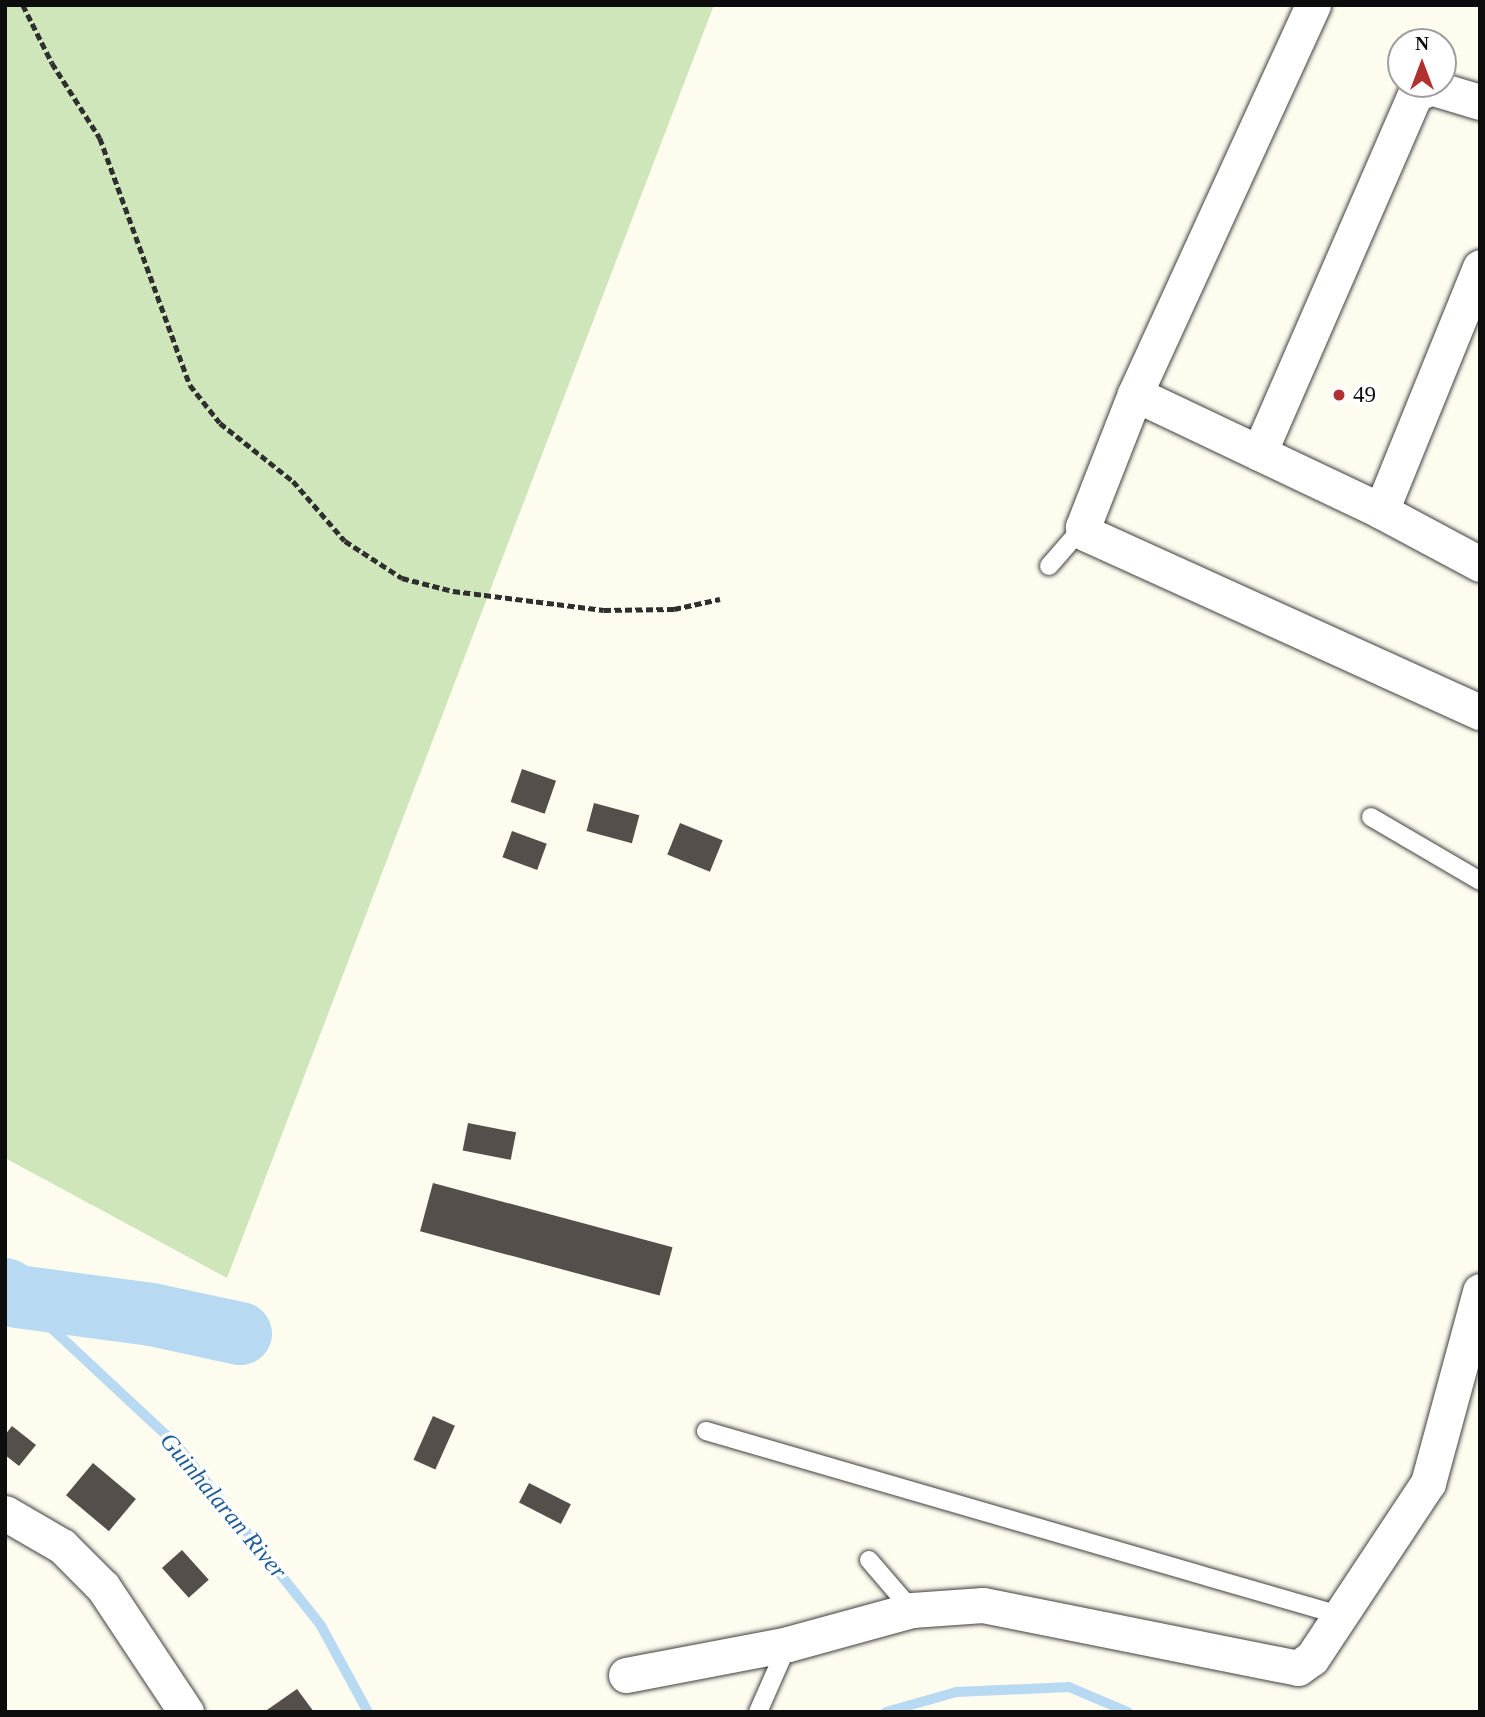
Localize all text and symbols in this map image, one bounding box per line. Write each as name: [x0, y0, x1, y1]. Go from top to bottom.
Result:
north arrow: [1387, 28, 1457, 98]
text: N: [1415, 33, 1429, 54]
place label: 49: [1353, 381, 1376, 409]
marker: 49: [1331, 387, 1347, 403]
water label: Guinhalaran River: [153, 1427, 293, 1585]

